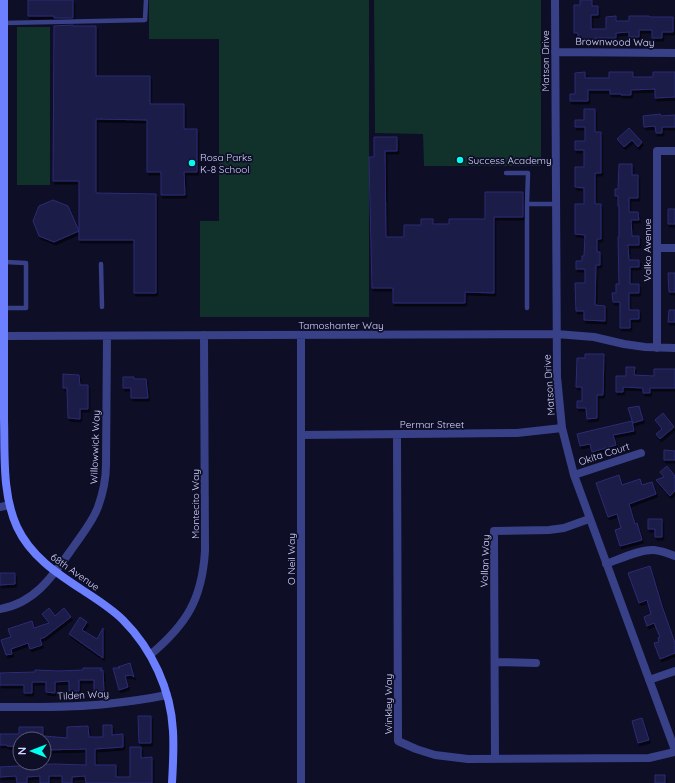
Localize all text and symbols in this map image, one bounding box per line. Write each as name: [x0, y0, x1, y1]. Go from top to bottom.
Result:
street label: Matson Drive: [539, 30, 552, 92]
street label: Brownwood Way: [575, 35, 655, 49]
place label: Rosa Parks K-8 School: [200, 151, 252, 176]
place label: Success Academy: [468, 154, 552, 167]
marker: Success Academy: [455, 155, 465, 165]
marker: Rosa Parks K-8 School: [187, 158, 197, 168]
street label: Valko Avenue: [641, 218, 654, 281]
street label: Tamoshanter Way: [298, 319, 384, 332]
street label: Matson Drive: [540, 354, 558, 416]
street label: Willowwick Way: [87, 410, 103, 484]
street label: Permar Street: [400, 418, 465, 431]
street label: Okita Court: [577, 439, 632, 468]
street label: Montecito Way: [189, 469, 202, 539]
street label: O Neil Way: [285, 533, 298, 585]
street label: Vollan Way: [478, 534, 492, 588]
street label: 68th Avenue: [48, 550, 102, 594]
street label: Winkley Way: [382, 674, 395, 734]
street label: Tilden Way: [57, 687, 109, 703]
north arrow: [12, 731, 52, 771]
text: N: [15, 747, 29, 755]

